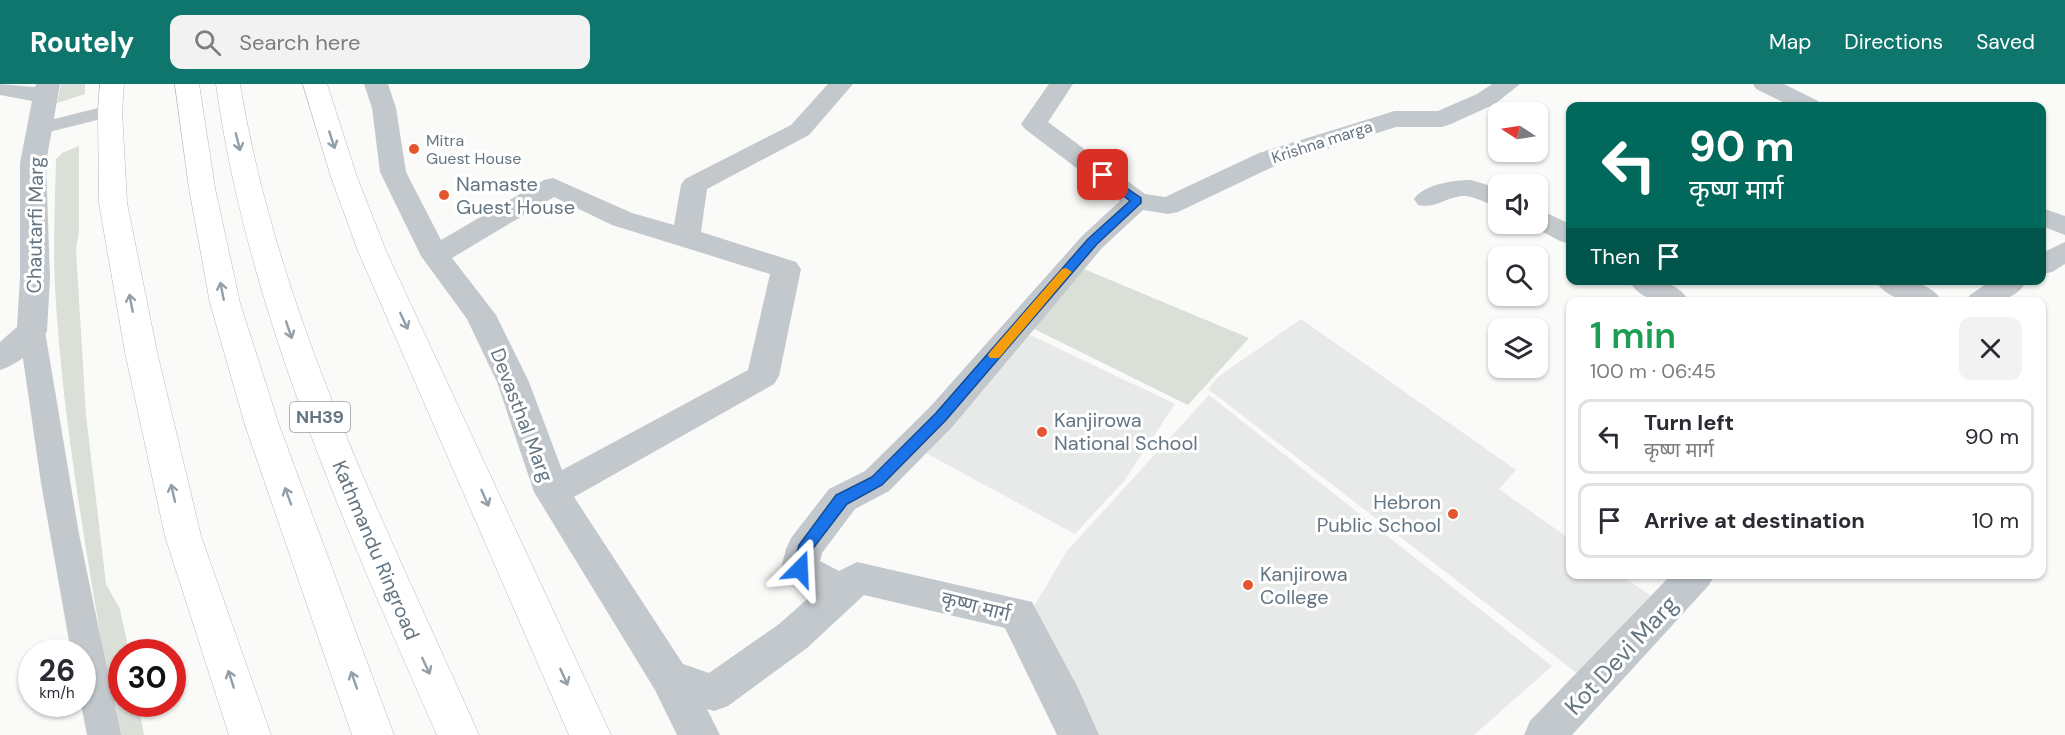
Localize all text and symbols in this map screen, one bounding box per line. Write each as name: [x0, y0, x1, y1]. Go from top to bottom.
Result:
search box: [170, 15, 590, 69]
text: Routely: [30, 24, 134, 61]
icon: search: [191, 26, 224, 59]
text: Search here: [239, 28, 361, 57]
text: Map: [1769, 28, 1811, 56]
text: Directions: [1844, 28, 1943, 56]
text: Saved: [1976, 28, 2035, 56]
north arrow: [1488, 102, 1548, 162]
map controls: [1488, 102, 1548, 378]
street label: Krishna marga: [1269, 116, 1375, 168]
text: 90 m: [1689, 119, 1795, 174]
icon: left: [1590, 126, 1668, 204]
one-way arrow: [327, 130, 338, 149]
place label: Mitra Guest House: [426, 130, 521, 169]
one-way arrow: [232, 132, 244, 151]
marker: Mitra Guest House: [407, 142, 421, 156]
pin: [1077, 149, 1128, 200]
street label: Chautarfi Marg: [21, 156, 49, 294]
icon: arrive: [1086, 158, 1119, 191]
place label: Namaste Guest House: [456, 171, 575, 220]
text: कृष्ण मार्ग: [1689, 172, 1783, 207]
button: sound: [1488, 174, 1548, 234]
marker: Namaste Guest House: [437, 188, 451, 202]
icon: arrive: [1652, 240, 1685, 273]
text: Then: [1590, 242, 1640, 271]
button: search: [1488, 246, 1548, 306]
one-way arrow: [216, 282, 227, 301]
one-way arrow: [126, 294, 137, 313]
one-way arrow: [399, 311, 411, 329]
text: 1 min: [1590, 312, 1676, 359]
button: close: [1959, 317, 2022, 380]
button: layers: [1488, 318, 1548, 378]
one-way arrow: [284, 320, 295, 339]
street label: Devasthal Marg: [485, 344, 559, 486]
text: 100 m · 06:45: [1590, 358, 1716, 384]
road number: NH39: [290, 402, 350, 432]
place label: Kanjirowa National School: [1054, 407, 1198, 456]
text: Turn left: [1644, 408, 1734, 437]
icon: left: [1593, 420, 1626, 453]
text: 90 m: [1965, 422, 2019, 451]
marker: Kanjirowa National School: [1035, 425, 1049, 439]
text: कृष्ण मार्ग: [1644, 437, 1714, 463]
street label: Kathmandu Ringroad: [326, 456, 426, 644]
one-way arrow: [167, 484, 179, 503]
one-way arrow: [281, 488, 292, 506]
one-way arrow: [480, 489, 491, 507]
place label: Hebron Public School: [1317, 489, 1441, 538]
icon: arrive: [1593, 504, 1626, 537]
text: Arrive at destination: [1644, 506, 1865, 535]
text: 10 m: [1972, 506, 2019, 535]
marker: Hebron Public School: [1446, 507, 1460, 521]
position arrow: [768, 537, 832, 601]
place label: Kanjirowa College: [1260, 561, 1348, 610]
marker: Kanjirowa College: [1241, 578, 1255, 592]
street label: कृष्ण मार्ग: [939, 585, 1014, 627]
street label: Kot Devi Marg: [1558, 589, 1684, 721]
speed limit sign: 30: [108, 639, 186, 717]
text: 26: [39, 651, 75, 690]
one-way arrow: [421, 656, 432, 674]
one-way arrow: [559, 667, 570, 685]
one-way arrow: [225, 670, 236, 689]
one-way arrow: [347, 671, 358, 690]
text: km/h: [39, 683, 75, 703]

